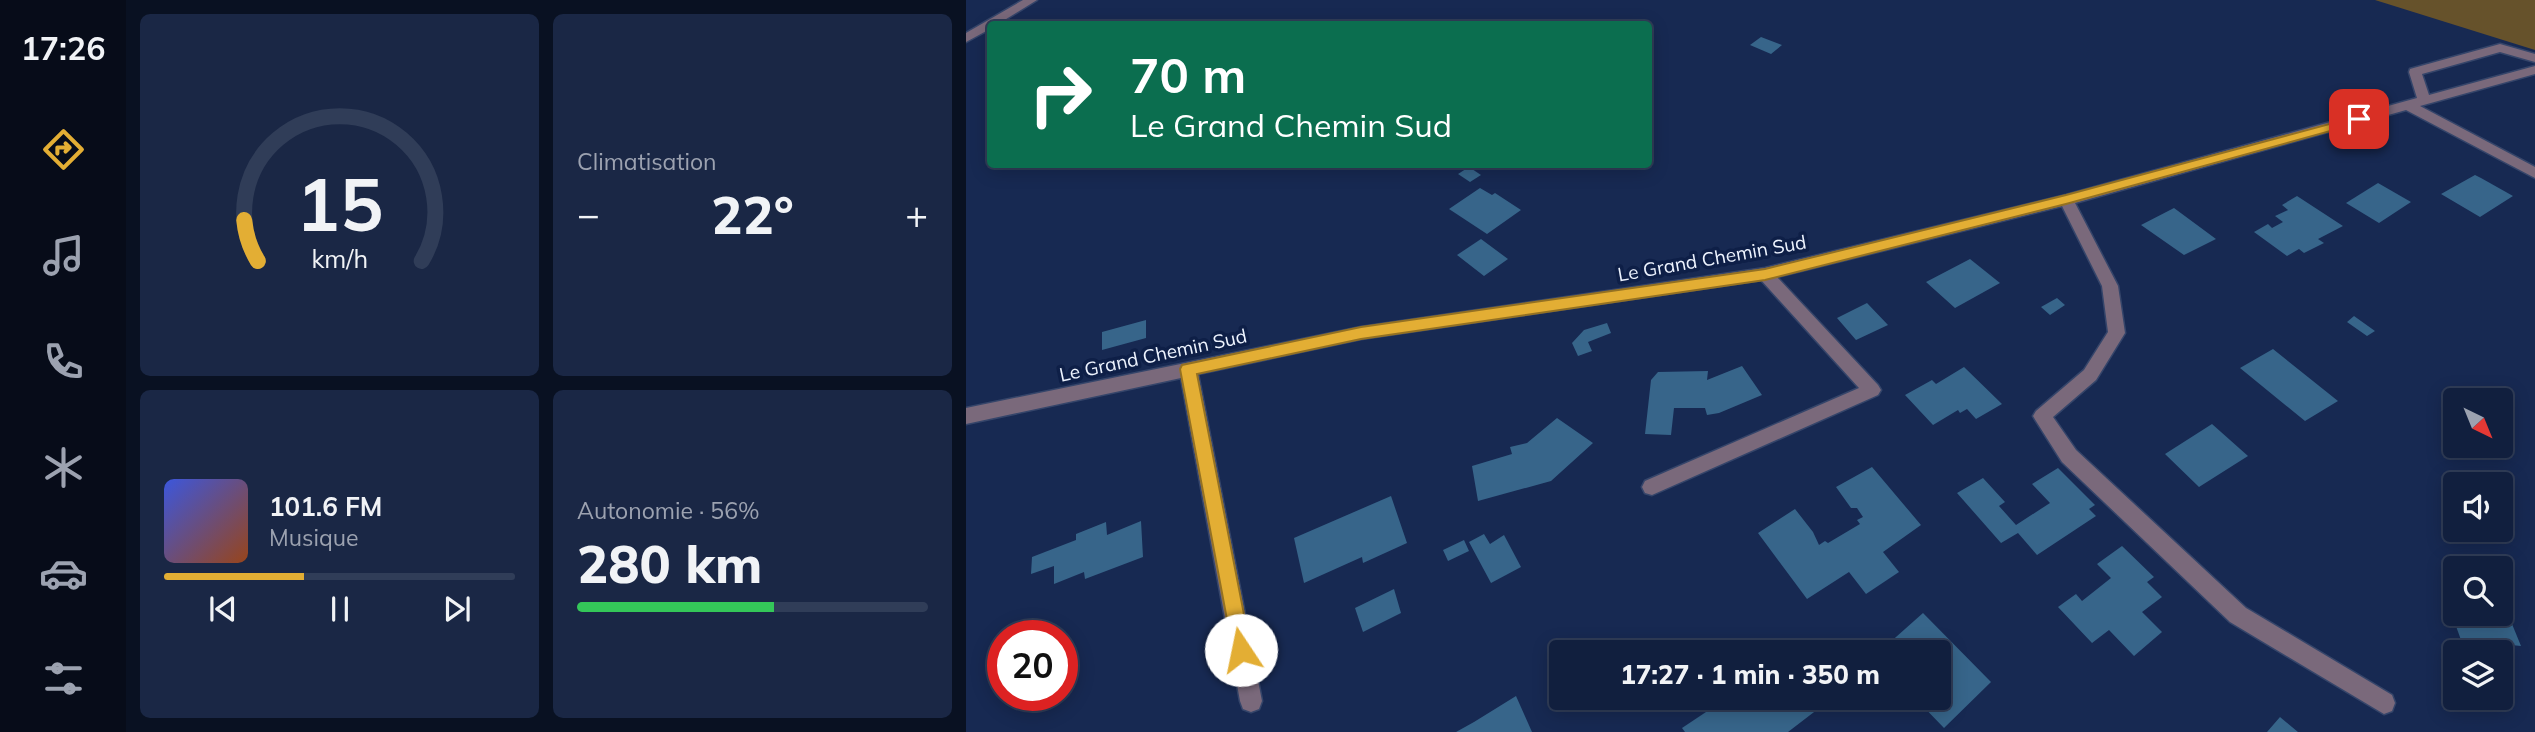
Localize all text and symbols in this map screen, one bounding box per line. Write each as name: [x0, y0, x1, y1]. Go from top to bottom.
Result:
text: 17:26: [21, 28, 105, 68]
text: 70 m: [1130, 44, 1246, 105]
icon: right: [1015, 49, 1106, 140]
pin: [2329, 89, 2389, 149]
icon: arrive: [2340, 100, 2378, 138]
text: Le Grand Chemin Sud: [1130, 105, 1452, 145]
icon: directions: [39, 125, 88, 174]
text: Climatisation: [577, 147, 717, 176]
text: 15: [296, 158, 383, 249]
text: 22°: [711, 182, 794, 247]
text: −: [577, 190, 600, 238]
text: +: [905, 190, 928, 238]
street label: Le Grand Chemin Sud: [1616, 230, 1808, 286]
icon: music: [39, 231, 88, 280]
text: km/h: [311, 243, 368, 274]
street label: Le Grand Chemin Sud: [1057, 323, 1249, 387]
icon: phone: [39, 337, 88, 386]
north arrow: [2443, 388, 2513, 458]
map controls: [2443, 388, 2513, 710]
icon: climate: [39, 443, 88, 492]
button: sound: [2443, 472, 2513, 542]
text: 101.6 FM: [269, 490, 382, 523]
text: Autonomie · 56%: [577, 496, 760, 525]
text: Musique: [269, 523, 358, 552]
text: 280 km: [577, 531, 762, 596]
icon: car: [39, 549, 88, 598]
button: search: [2443, 556, 2513, 626]
icon: previous: [204, 590, 242, 628]
icon: pause: [321, 590, 359, 628]
icon: next: [438, 590, 476, 628]
position arrow: [1204, 613, 1278, 687]
speed limit sign: 20: [987, 620, 1078, 711]
button: layers: [2443, 640, 2513, 710]
icon: filters: [39, 654, 88, 703]
text: 17:27 · 1 min · 350 m: [1620, 658, 1880, 691]

